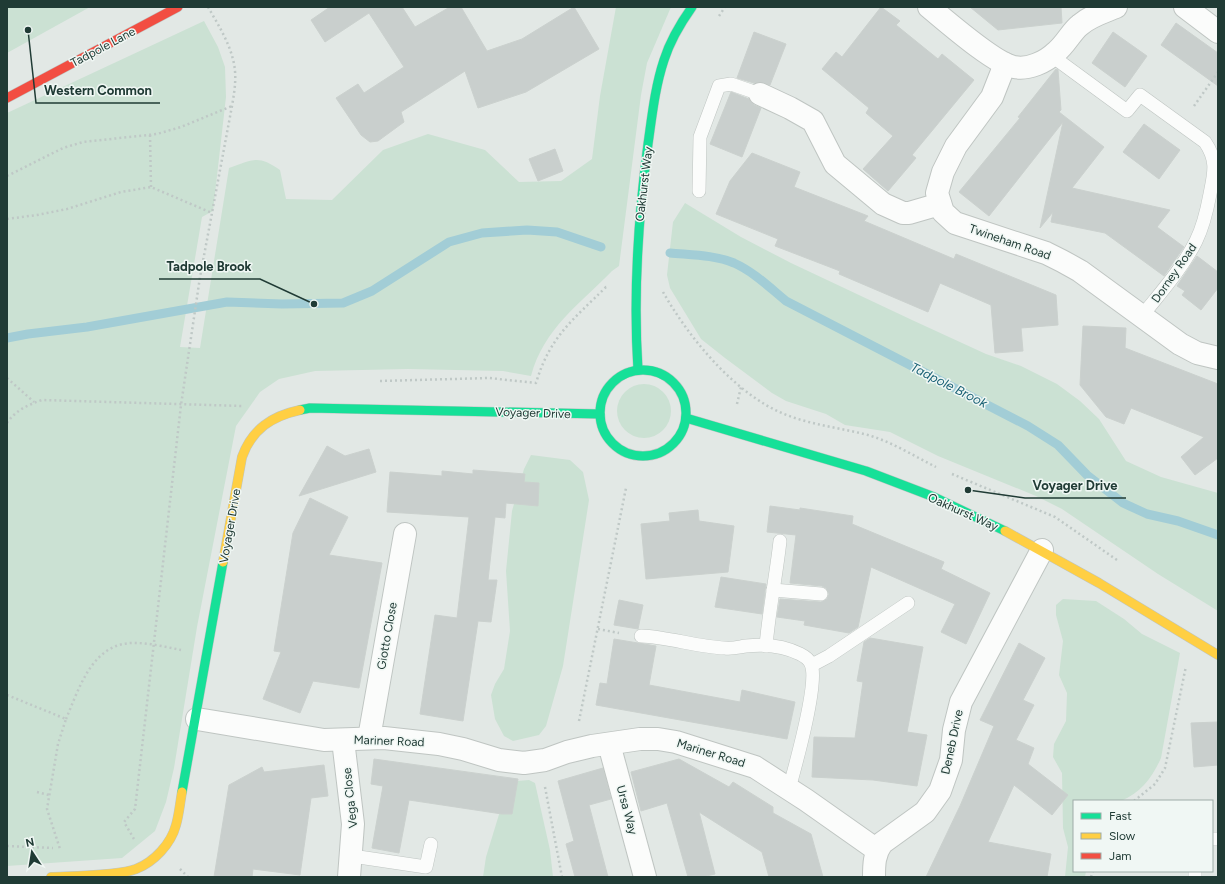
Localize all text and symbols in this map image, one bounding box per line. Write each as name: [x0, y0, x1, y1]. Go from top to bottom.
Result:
street label: Tadpole Lane: [68, 24, 138, 70]
callout: Western Common: [36, 78, 160, 103]
text: Western Common: [44, 83, 152, 98]
street label: Oakhurst Way: [632, 145, 656, 222]
street label: Twineham Road: [967, 221, 1053, 263]
street label: Dorney Road: [1148, 241, 1200, 305]
callout: Tadpole Brook: [159, 254, 260, 279]
text: Tadpole Brook: [166, 259, 252, 274]
water label: Tadpole Brook: [908, 359, 990, 411]
street label: Voyager Drive: [495, 405, 571, 421]
callout: Voyager Drive: [1025, 473, 1126, 498]
text: Voyager Drive: [1032, 478, 1118, 493]
street label: Voyager Drive: [217, 487, 244, 564]
street label: Oakhurst Way: [926, 490, 1001, 534]
street label: Giotto Close: [374, 601, 400, 671]
street label: Deneb Drive: [938, 708, 966, 776]
street label: Mariner Road: [353, 733, 425, 749]
street label: Mariner Road: [675, 736, 747, 770]
street label: Vega Close: [340, 767, 360, 829]
street label: Ursa Way: [614, 784, 640, 837]
legend: [1073, 800, 1213, 872]
text: Fast: [1109, 809, 1132, 823]
text: Slow: [1109, 829, 1136, 843]
north arrow: [12, 832, 52, 872]
text: N: [25, 835, 36, 850]
text: Jam: [1109, 849, 1132, 863]

